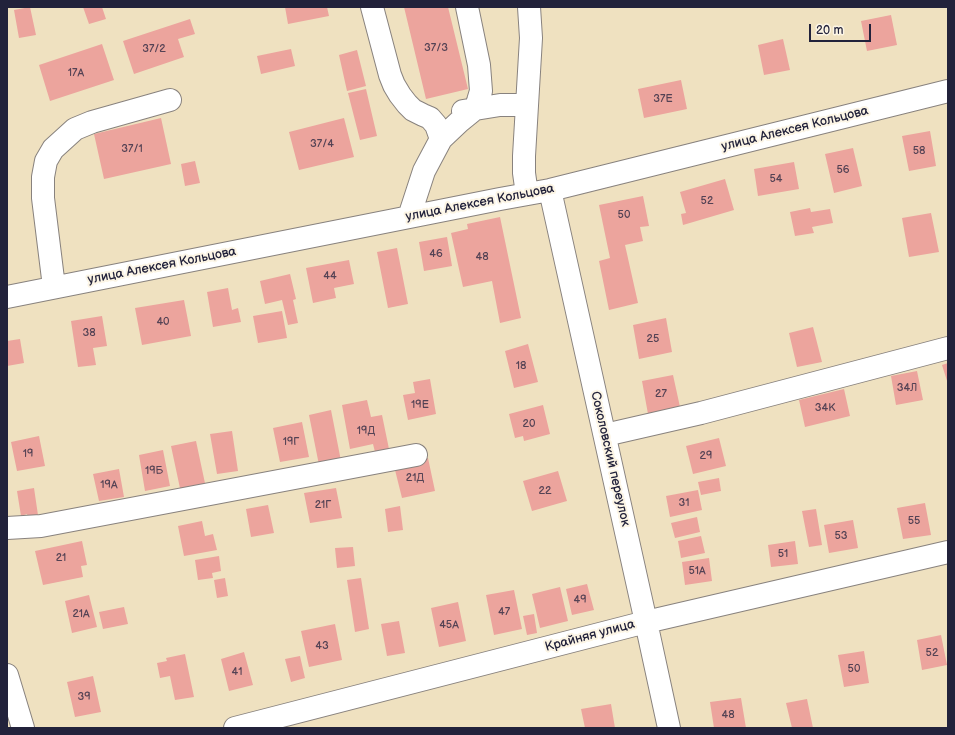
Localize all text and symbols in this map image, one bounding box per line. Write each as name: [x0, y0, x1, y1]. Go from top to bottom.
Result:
scale bar: [811, 16, 873, 42]
text: 20 m: [816, 23, 843, 38]
house number: 37/3: [424, 41, 448, 55]
house number: 37/2: [142, 42, 166, 56]
house number: 17А: [68, 66, 84, 80]
house number: 37Е: [653, 92, 673, 106]
street label: улица Алексея Кольцова: [720, 103, 870, 155]
house number: 37/4: [310, 137, 334, 151]
house number: 37/1: [121, 142, 143, 156]
house number: 58: [913, 144, 925, 158]
house number: 56: [836, 163, 850, 177]
house number: 54: [769, 172, 783, 186]
street label: улица Алексея Кольцова: [404, 181, 556, 225]
house number: 52: [701, 194, 713, 208]
house number: 50: [618, 208, 630, 222]
street label: улица Алексея Кольцова: [86, 244, 238, 288]
house number: 46: [429, 247, 443, 261]
house number: 48: [475, 250, 489, 264]
house number: 44: [323, 269, 337, 283]
house number: 40: [156, 315, 170, 329]
house number: 38: [82, 326, 96, 340]
house number: 25: [647, 332, 659, 346]
house number: 18: [516, 359, 526, 373]
house number: 34Л: [897, 381, 917, 395]
house number: 27: [655, 387, 667, 401]
street label: Соколовский переулок: [587, 390, 633, 528]
house number: 19Е: [411, 398, 429, 412]
house number: 34К: [815, 401, 835, 415]
house number: 20: [523, 417, 535, 431]
house number: 19Д: [357, 424, 375, 438]
house number: 19Г: [283, 435, 299, 449]
house number: 19: [23, 447, 33, 461]
house number: 29: [700, 449, 712, 463]
house number: 19Б: [145, 464, 163, 478]
house number: 21Д: [406, 471, 424, 485]
house number: 19А: [100, 478, 118, 492]
house number: 22: [539, 484, 551, 498]
house number: 31: [678, 496, 690, 510]
house number: 21Г: [315, 498, 331, 512]
house number: 55: [908, 514, 920, 528]
house number: 53: [834, 529, 848, 543]
house number: 51: [778, 547, 788, 561]
house number: 21: [56, 551, 66, 565]
house number: 51А: [688, 564, 706, 578]
house number: 49: [573, 593, 587, 607]
house number: 47: [498, 605, 510, 619]
house number: 21А: [72, 607, 90, 621]
street label: Крайняя улица: [544, 617, 636, 655]
house number: 45А: [439, 618, 459, 632]
house number: 43: [315, 639, 329, 653]
house number: 52: [926, 646, 938, 660]
house number: 50: [848, 662, 860, 676]
house number: 41: [232, 665, 242, 679]
house number: 39: [77, 690, 91, 704]
house number: 48: [721, 708, 735, 722]

